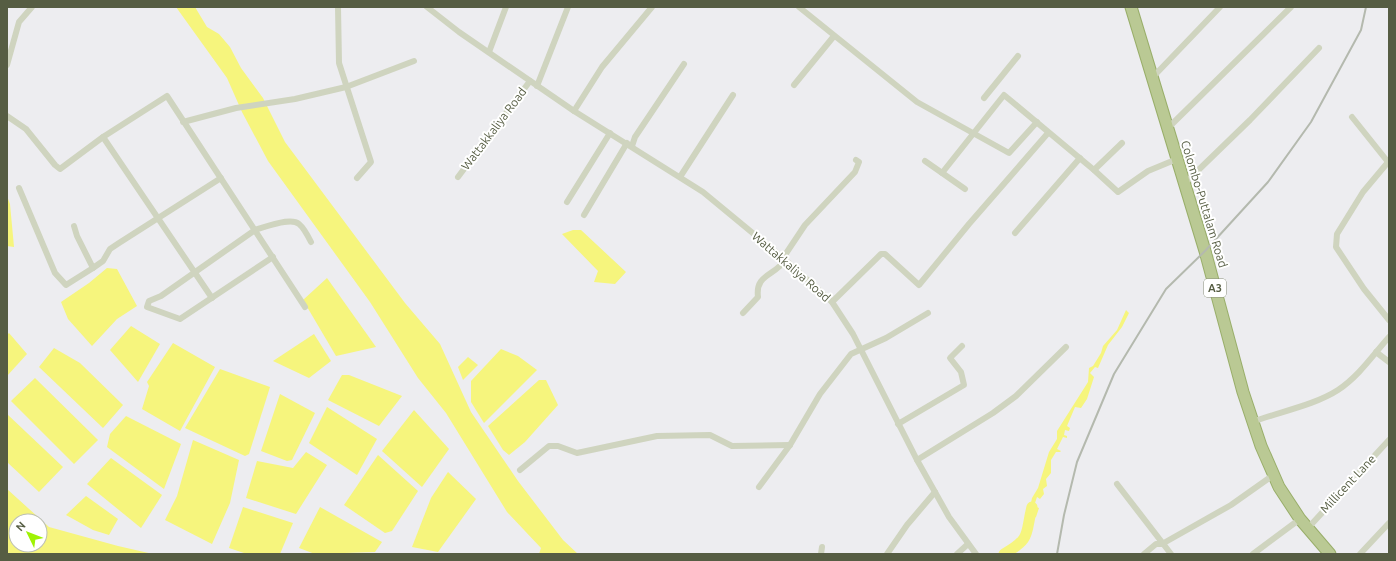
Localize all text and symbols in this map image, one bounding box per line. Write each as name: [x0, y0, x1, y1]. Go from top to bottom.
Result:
street label: Wattakkaliya Road: [459, 85, 529, 172]
street label: Colombo-Puttalam Road: [1179, 139, 1230, 269]
street label: Wattakkaliya Road: [750, 229, 833, 304]
road number: A3: [1204, 279, 1226, 297]
street label: Millicent Lane: [1317, 452, 1378, 515]
north arrow: [8, 513, 48, 553]
text: N: [13, 519, 28, 533]

